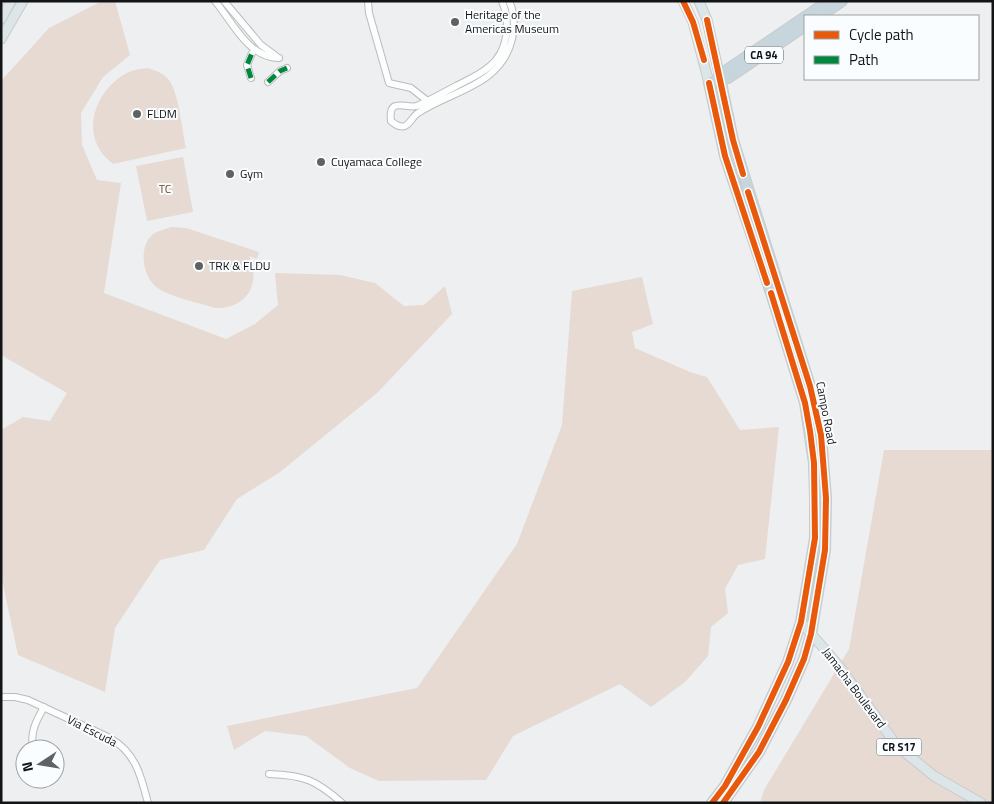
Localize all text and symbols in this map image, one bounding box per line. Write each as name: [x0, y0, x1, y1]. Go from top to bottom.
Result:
place label: Heritage of the Americas Museum: [465, 5, 559, 38]
legend: [804, 15, 979, 80]
marker: Heritage of the Americas Museum: [449, 16, 461, 28]
text: Cycle path: [849, 23, 914, 46]
road number: CA 94: [745, 46, 783, 64]
text: Path: [849, 48, 879, 71]
place label: FLDM: [147, 104, 177, 123]
marker: FLDM: [131, 108, 143, 120]
place label: Cuyamaca College: [331, 152, 422, 171]
marker: Cuyamaca College: [315, 156, 327, 168]
place label: Gym: [240, 164, 263, 183]
marker: Gym: [224, 168, 236, 180]
park label: TC: [159, 179, 172, 198]
place label: TRK & FLDU: [209, 256, 271, 275]
marker: TRK & FLDU: [193, 260, 205, 272]
street label: Campo Road: [811, 380, 842, 446]
street label: Jamacha Boulevard: [818, 643, 891, 732]
street label: Via Escuda: [64, 710, 121, 751]
north arrow: [15, 739, 65, 789]
road number: CR S17: [876, 739, 922, 756]
text: N: [16, 760, 38, 774]

